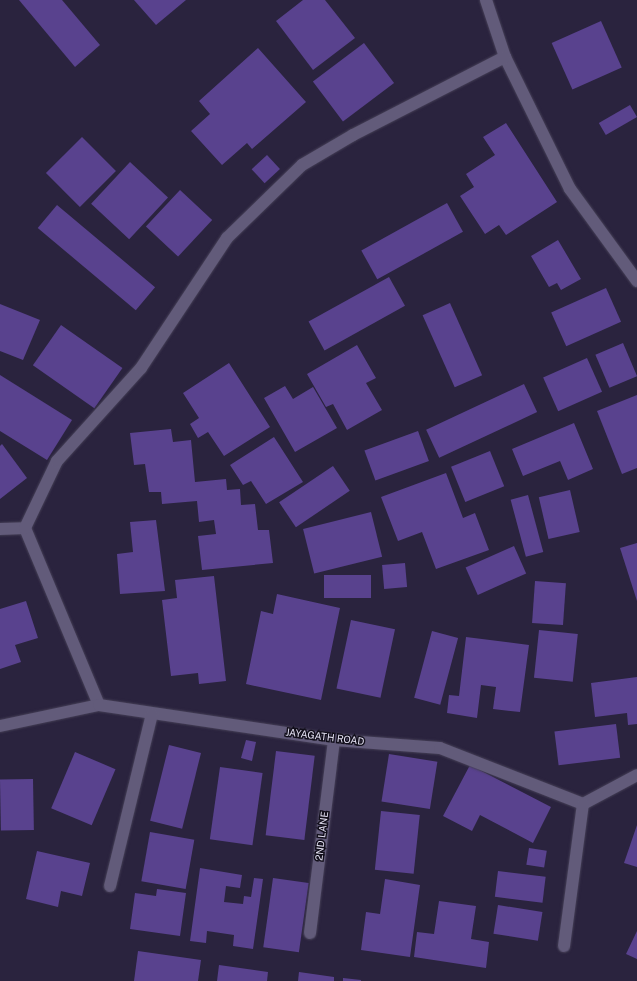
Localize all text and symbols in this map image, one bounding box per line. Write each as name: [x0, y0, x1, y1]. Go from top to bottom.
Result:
street label: JAYAGATH ROAD: [285, 726, 365, 748]
street label: 2ND LANE: [313, 811, 331, 861]

